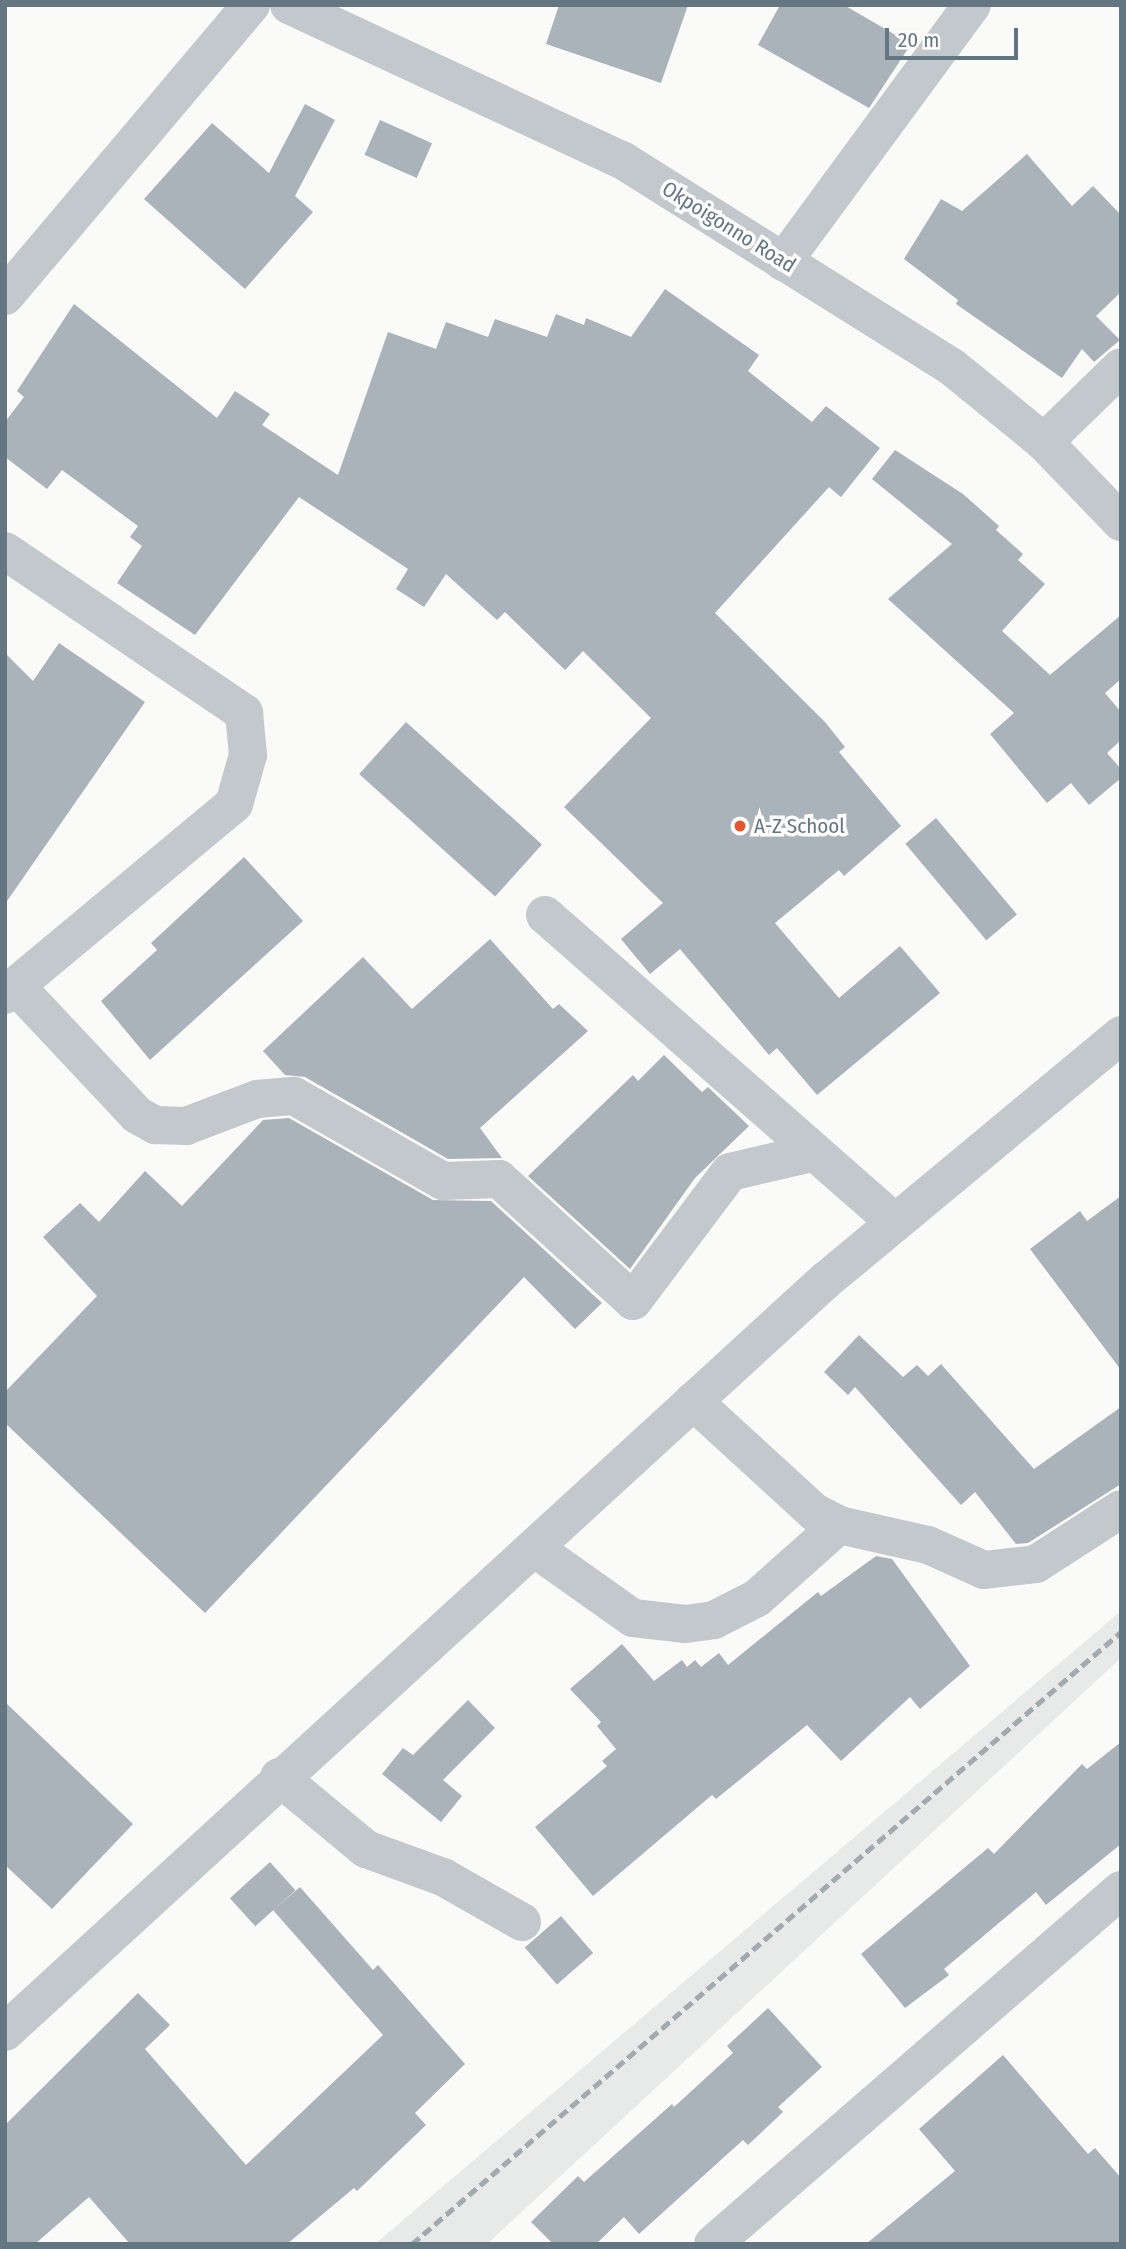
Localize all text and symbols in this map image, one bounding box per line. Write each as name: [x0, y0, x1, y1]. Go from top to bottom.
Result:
scale bar: [888, 14, 1021, 58]
text: 20 m: [898, 27, 939, 53]
street label: Okpoigonno Road: [658, 176, 800, 278]
place label: A-Z School: [754, 813, 845, 839]
marker: A-Z School: [732, 818, 748, 834]

